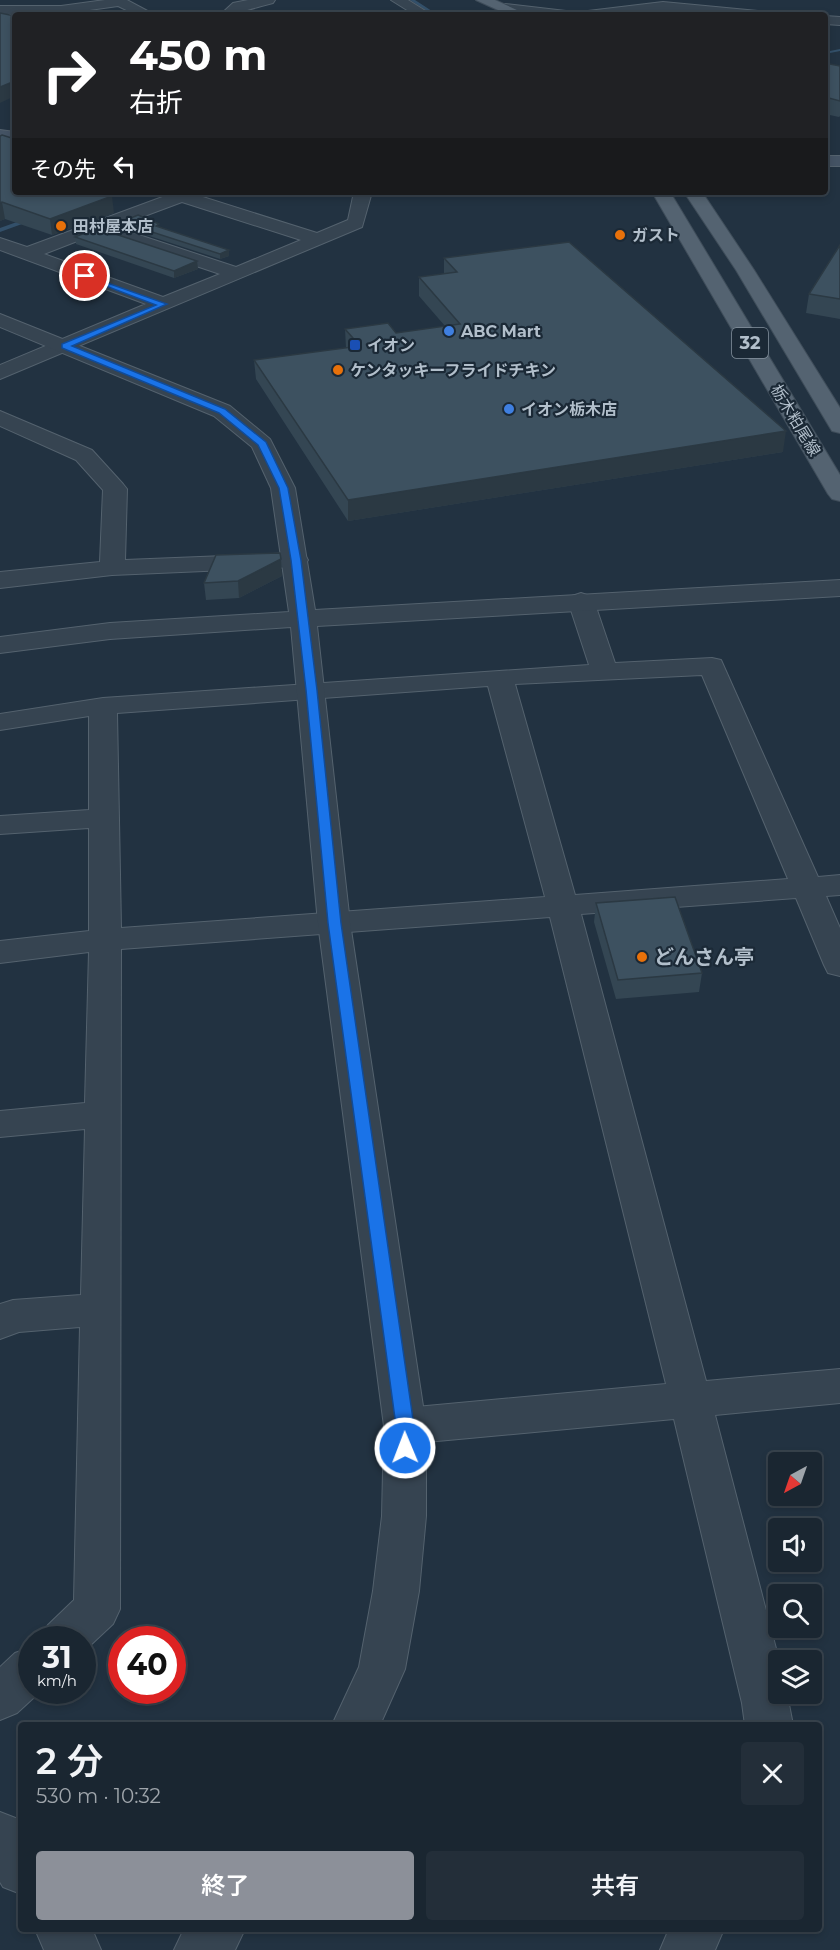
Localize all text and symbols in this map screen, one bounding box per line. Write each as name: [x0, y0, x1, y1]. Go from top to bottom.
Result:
text: 450 m: [129, 29, 267, 81]
icon: right: [30, 36, 108, 114]
text: 右折: [129, 86, 183, 119]
icon: left: [108, 150, 141, 183]
text: その先: [30, 156, 96, 183]
place label: 田村屋本店: [73, 217, 153, 236]
marker: 田村屋本店: [54, 219, 68, 233]
place label: ガスト: [632, 226, 680, 245]
marker: ガスト: [613, 228, 627, 242]
pin: [59, 250, 110, 301]
icon: arrive: [68, 259, 101, 292]
place label: ABC Mart: [460, 322, 541, 341]
marker: ABC Mart: [442, 324, 456, 338]
road number: 32: [732, 328, 768, 358]
place label: イオン: [367, 336, 415, 355]
marker: イオン: [348, 338, 362, 352]
place label: ケンタッキーフライドチキン: [350, 361, 556, 380]
marker: ケンタッキーフライドチキン: [331, 363, 345, 377]
street label: 栃木粕尾線: [767, 381, 824, 459]
place label: イオン栃木店: [521, 400, 617, 419]
marker: イオン栃木店: [502, 402, 516, 416]
place label: どんさん亭: [654, 945, 754, 969]
marker: どんさん亭: [635, 950, 649, 964]
position arrow: [373, 1416, 437, 1480]
north arrow: [768, 1452, 822, 1506]
map controls: [768, 1452, 822, 1704]
button: sound: [768, 1518, 822, 1572]
button: search: [768, 1584, 822, 1638]
speed limit sign: 40: [108, 1626, 186, 1704]
text: 31: [42, 1639, 72, 1676]
button: layers: [768, 1650, 822, 1704]
text: km/h: [37, 1671, 77, 1690]
text: 2 分: [36, 1739, 103, 1783]
button: close: [741, 1742, 804, 1805]
text: 530 m · 10:32: [36, 1784, 161, 1808]
button: 終了: [36, 1851, 414, 1920]
button: 共有: [426, 1851, 804, 1920]

